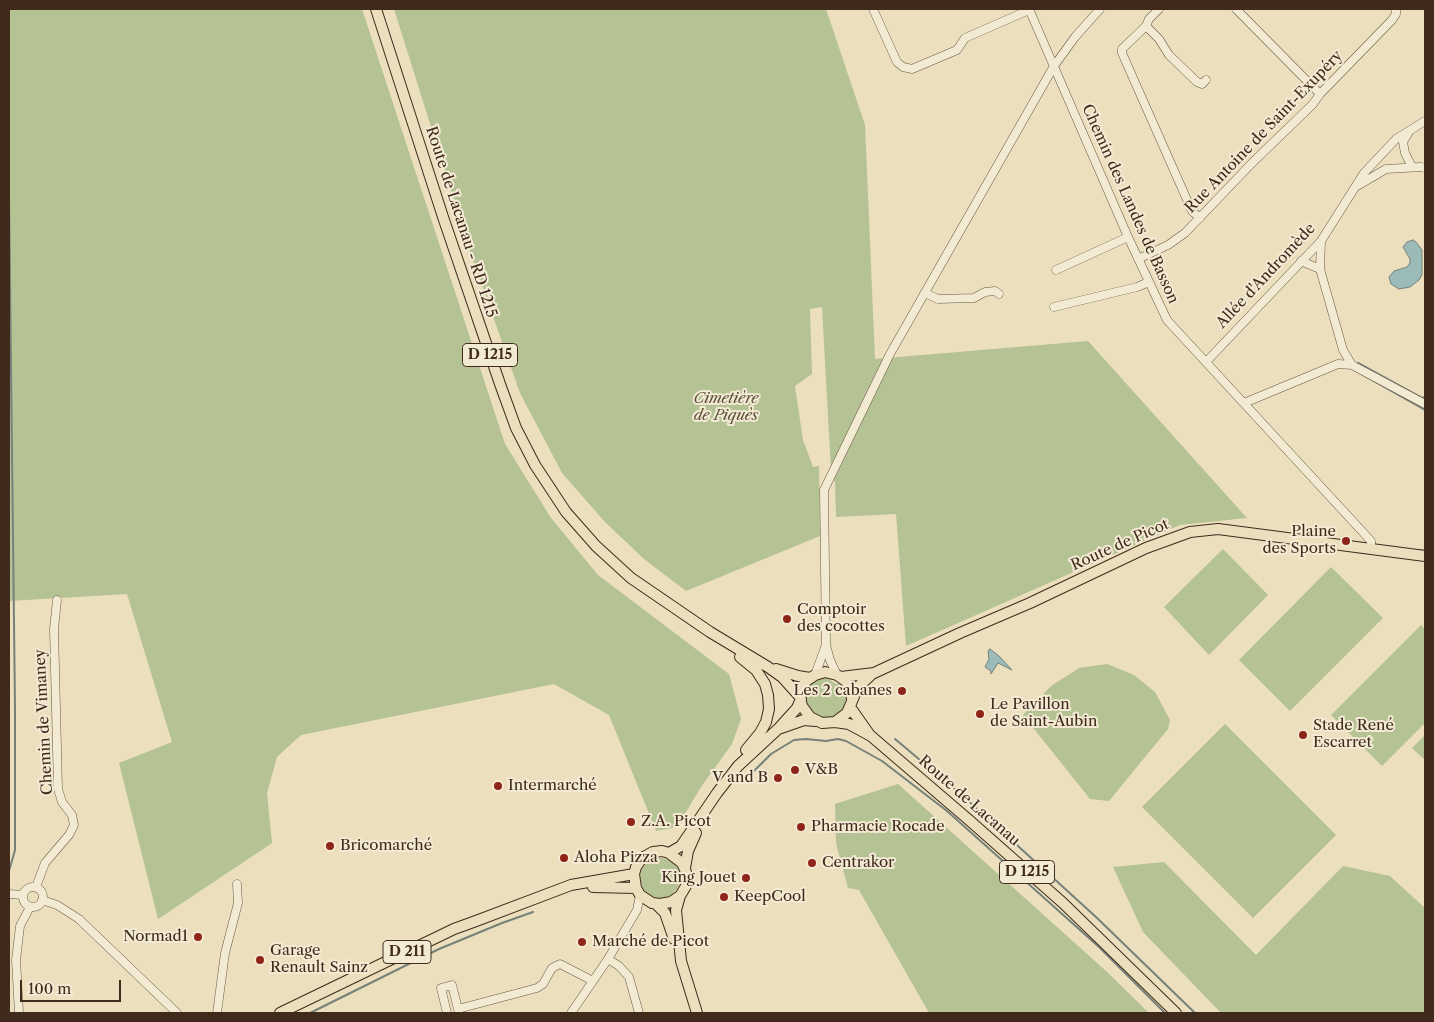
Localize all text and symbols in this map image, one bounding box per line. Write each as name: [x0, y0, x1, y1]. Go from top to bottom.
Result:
street label: Rue Antoine de Saint-Exupéry: [1181, 47, 1347, 217]
street label: Chemin des Landes de Basson: [1078, 102, 1182, 306]
street label: Route de Lacanau - RD 1215: [422, 124, 500, 320]
street label: Allée d'Andromède: [1213, 220, 1319, 332]
road number: D 1215: [462, 344, 518, 366]
park label: Cimetière de Piquès: [693, 390, 759, 425]
street label: Route de Picot: [1068, 515, 1172, 575]
place label: Plaine des Sports: [1262, 523, 1336, 558]
marker: Plaine des Sports: [1340, 535, 1352, 547]
place label: Comptoir des cocottes: [797, 601, 885, 636]
marker: Comptoir des cocottes: [781, 613, 793, 625]
street label: Chemin de Vimaney: [31, 649, 57, 795]
place label: Les 2 cabanes: [794, 682, 892, 700]
marker: Les 2 cabanes: [896, 685, 908, 697]
place label: Le Pavillon de Saint-Aubin: [990, 696, 1097, 731]
marker: Le Pavillon de Saint-Aubin: [974, 708, 986, 720]
place label: Stade René Escarret: [1313, 717, 1394, 752]
marker: Stade René Escarret: [1297, 729, 1309, 741]
street label: Route de Lacanau: [915, 752, 1023, 850]
place label: V&B: [805, 761, 838, 779]
marker: V&B: [789, 764, 801, 776]
place label: V and B: [712, 769, 768, 787]
marker: V and B: [772, 772, 784, 784]
place label: Intermarché: [508, 777, 597, 795]
marker: Intermarché: [492, 780, 504, 792]
place label: Z.A. Picot: [641, 813, 711, 831]
marker: Z.A. Picot: [625, 816, 637, 828]
place label: Pharmacie Rocade: [811, 818, 945, 836]
marker: Pharmacie Rocade: [795, 821, 807, 833]
place label: Bricomarché: [340, 837, 432, 855]
marker: Bricomarché: [324, 840, 336, 852]
place label: Aloha Pizza: [574, 849, 658, 867]
marker: Aloha Pizza: [558, 852, 570, 864]
place label: Centrakor: [822, 854, 894, 872]
marker: Centrakor: [806, 857, 818, 869]
road number: D 1215: [1000, 860, 1054, 884]
place label: King Jouet: [661, 869, 736, 887]
marker: King Jouet: [740, 872, 752, 884]
place label: KeepCool: [734, 888, 806, 906]
marker: KeepCool: [718, 891, 730, 903]
place label: Normad1: [123, 928, 188, 946]
marker: Normad1: [192, 931, 204, 943]
place label: Marché de Picot: [592, 933, 709, 951]
marker: Marché de Picot: [576, 936, 588, 948]
road number: D 211: [383, 940, 431, 964]
place label: Garage Renault Sainz: [270, 942, 368, 977]
marker: Garage Renault Sainz: [254, 954, 266, 966]
scale bar: [22, 970, 124, 1002]
text: 100 m: [28, 979, 71, 998]

